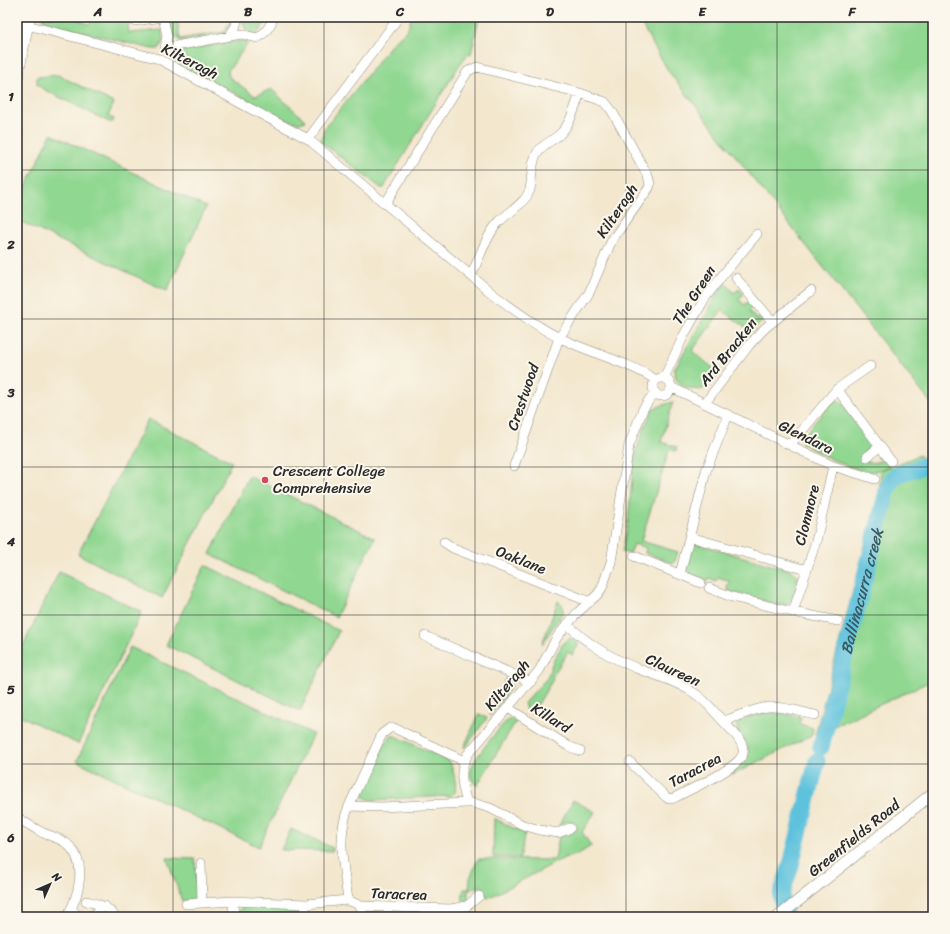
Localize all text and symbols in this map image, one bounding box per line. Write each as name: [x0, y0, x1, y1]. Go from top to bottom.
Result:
text: A: [93, 0, 102, 23]
text: B: [244, 0, 253, 23]
text: C: [395, 0, 405, 23]
text: D: [546, 0, 554, 23]
text: E: [698, 0, 707, 23]
text: F: [847, 0, 856, 23]
street label: Kilteragh: [157, 36, 223, 86]
text: 1: [8, 85, 14, 108]
street label: Kilteragh: [589, 178, 645, 244]
text: 2: [6, 233, 15, 256]
street label: The Green: [665, 260, 723, 330]
street label: Ard Bracken: [691, 312, 764, 393]
street label: Crestwood: [499, 359, 547, 434]
text: 3: [6, 381, 15, 404]
street label: Glendara: [774, 412, 838, 462]
place label: Crescent College Comprehensive: [273, 458, 385, 501]
marker: Crescent College Comprehensive: [260, 475, 270, 485]
street label: Clonmore: [787, 482, 827, 548]
water label: Ballinacurra creek: [832, 524, 892, 658]
text: 4: [6, 530, 16, 553]
street label: Oaklane: [492, 538, 550, 582]
street label: Claureen: [641, 646, 705, 694]
street label: Kilteragh: [477, 653, 537, 717]
text: 5: [7, 678, 15, 701]
street label: Killard: [526, 695, 577, 741]
street label: Taracrea: [664, 745, 726, 795]
street label: Greenfields Road: [802, 792, 907, 883]
text: 6: [6, 826, 15, 849]
north arrow: [30, 864, 70, 904]
text: N: [47, 867, 66, 887]
street label: Taracrea: [370, 880, 428, 908]

